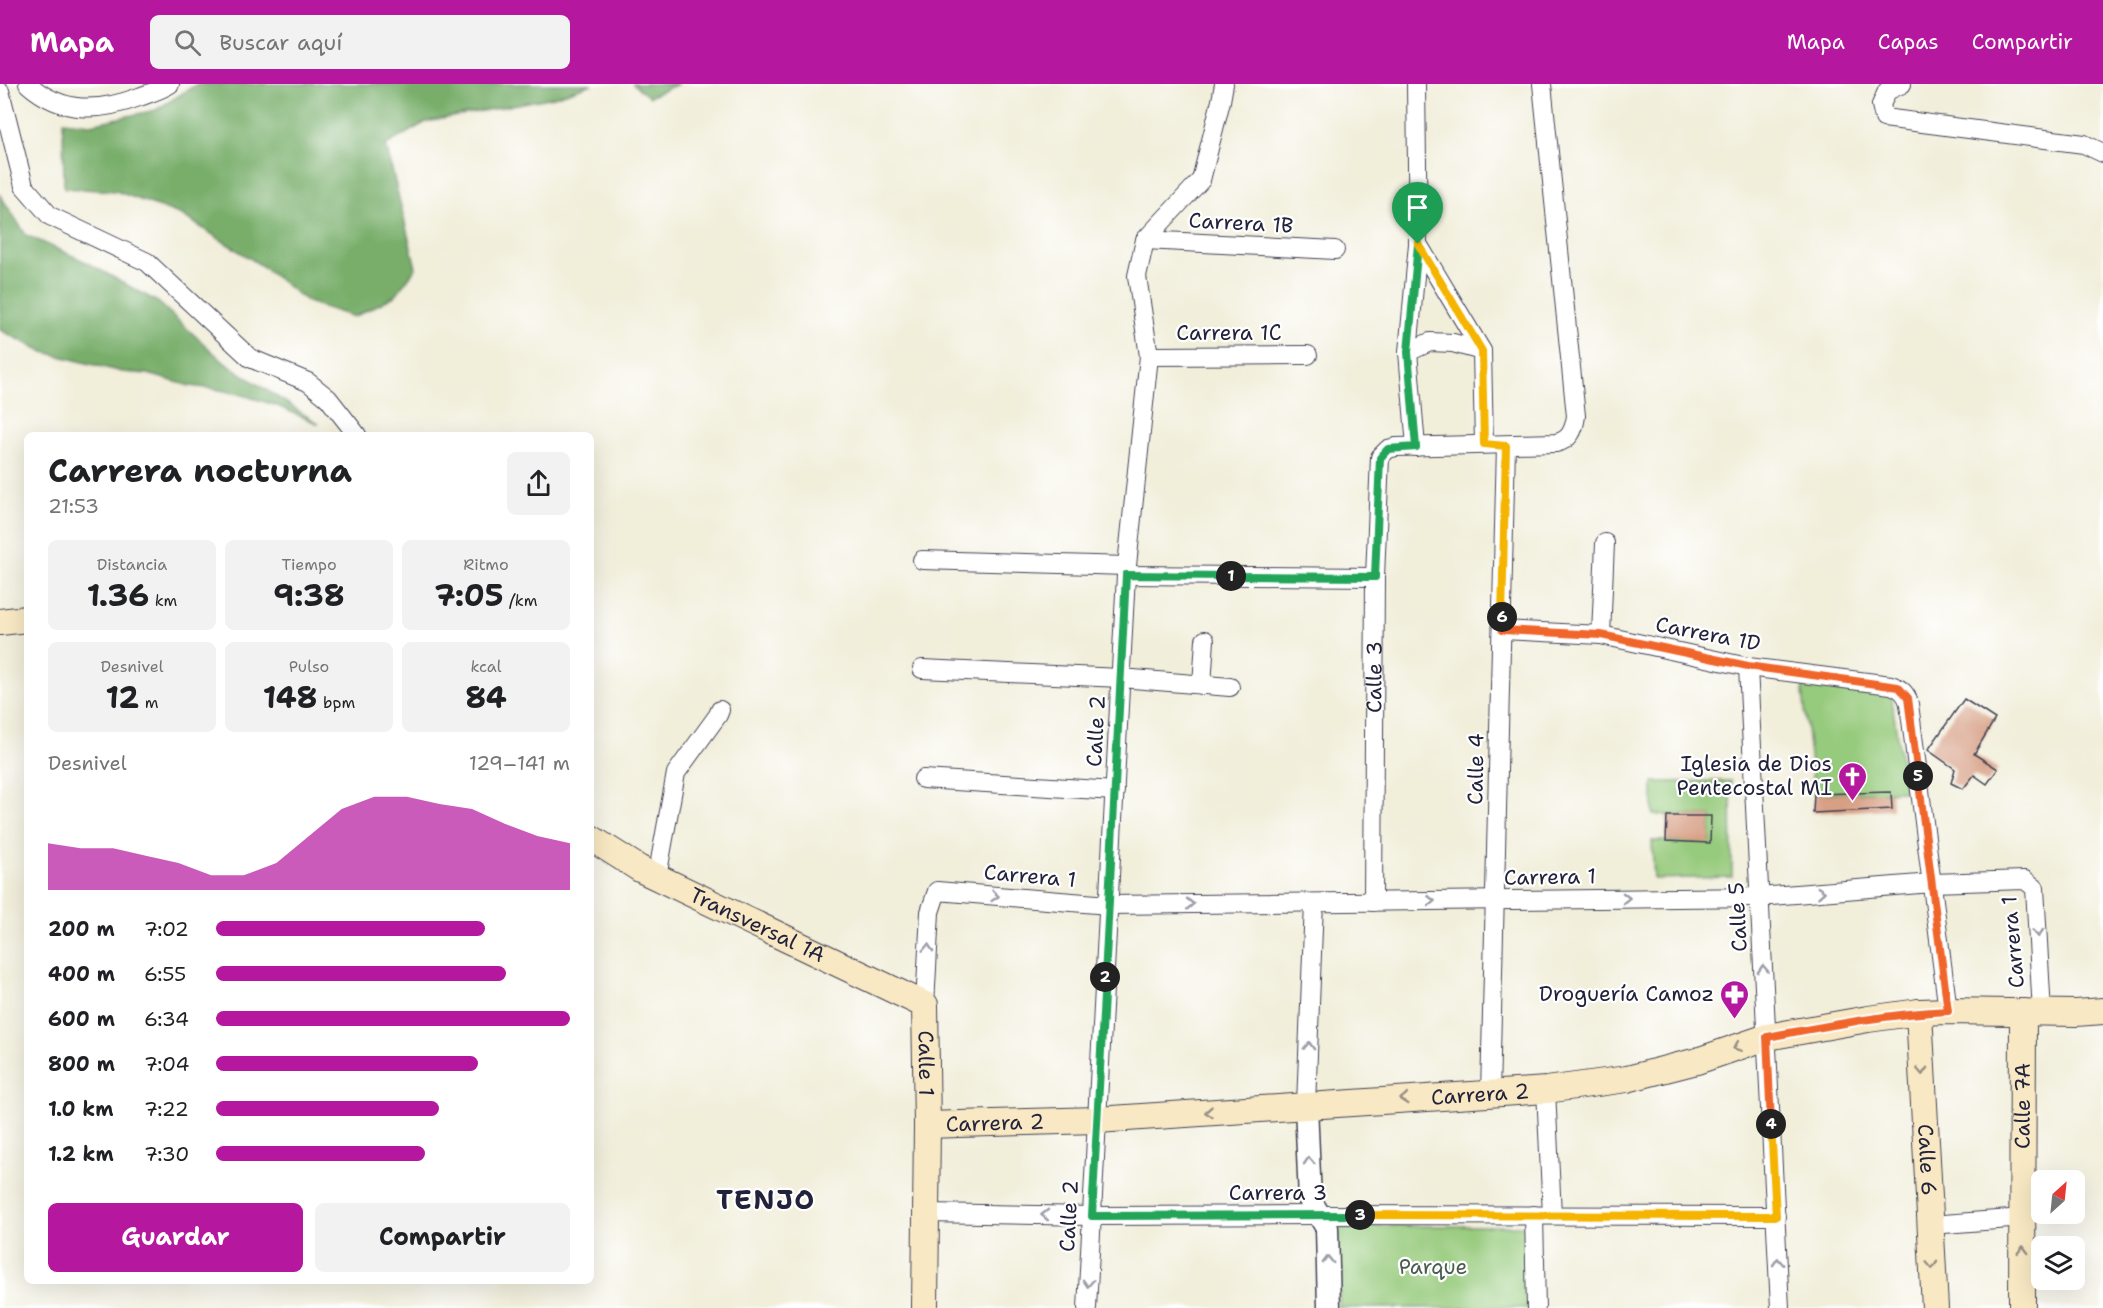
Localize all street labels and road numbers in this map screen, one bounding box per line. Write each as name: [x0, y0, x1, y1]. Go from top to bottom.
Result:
street label: Carrera 1B: [1188, 206, 1294, 240]
street label: Carrera 1C: [1176, 319, 1282, 347]
street label: Carrera 1D: [1653, 610, 1763, 658]
street label: Calle 3: [1360, 641, 1389, 713]
street label: Calle 2: [1080, 694, 1112, 768]
street label: Calle 4: [1461, 733, 1491, 805]
street label: Carrera 1: [983, 858, 1077, 894]
street label: Carrera 1: [1504, 862, 1596, 892]
street label: Transversal 1A: [685, 881, 830, 969]
street label: Calle 5: [1722, 881, 1754, 953]
street label: Carrera 1: [1995, 895, 2031, 989]
street label: Calle 1: [911, 1030, 941, 1096]
street label: Calle 7A: [2009, 1063, 2037, 1149]
street label: Carrera 2: [1430, 1077, 1530, 1112]
street label: Carrera 2: [945, 1108, 1045, 1138]
street label: Calle 6: [1911, 1123, 1943, 1196]
street label: Calle 2: [1053, 1179, 1085, 1253]
street label: Carrera 3: [1229, 1179, 1327, 1207]

